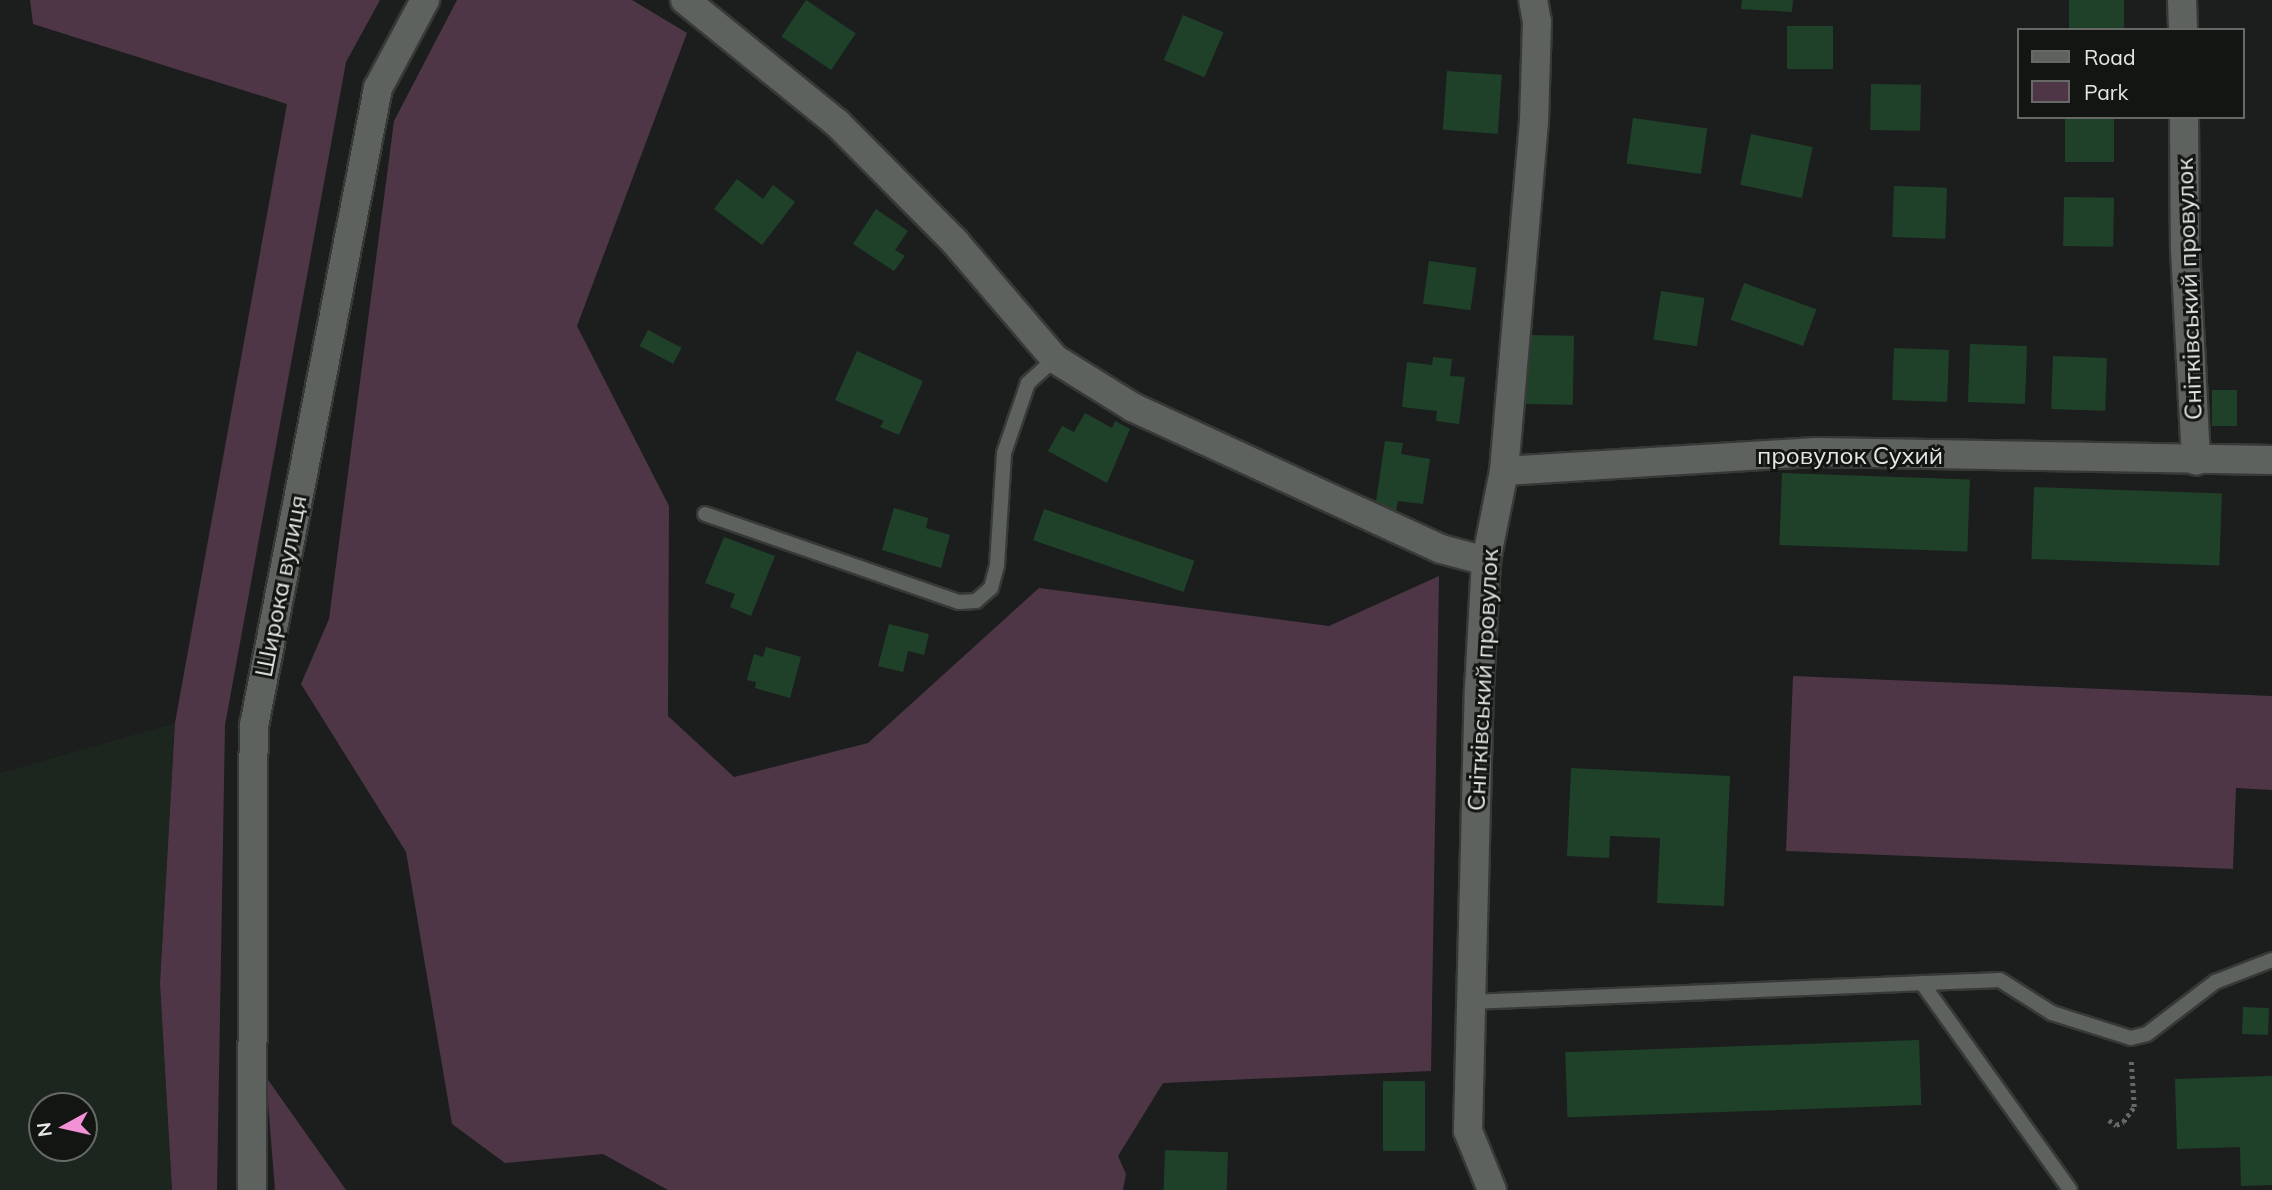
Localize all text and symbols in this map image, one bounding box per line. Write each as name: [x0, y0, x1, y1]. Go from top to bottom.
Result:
legend: [2016, 28, 2244, 119]
text: Road: [2084, 44, 2135, 70]
text: Park: [2084, 79, 2128, 105]
street label: Снітківський провулок: [2170, 157, 2208, 421]
street label: провулок Сухий: [1757, 442, 1943, 470]
street label: Широка вулиця: [249, 493, 313, 679]
street label: Снітківський провулок: [1462, 548, 1504, 812]
north arrow: [28, 1092, 98, 1162]
text: N: [31, 1121, 57, 1138]

